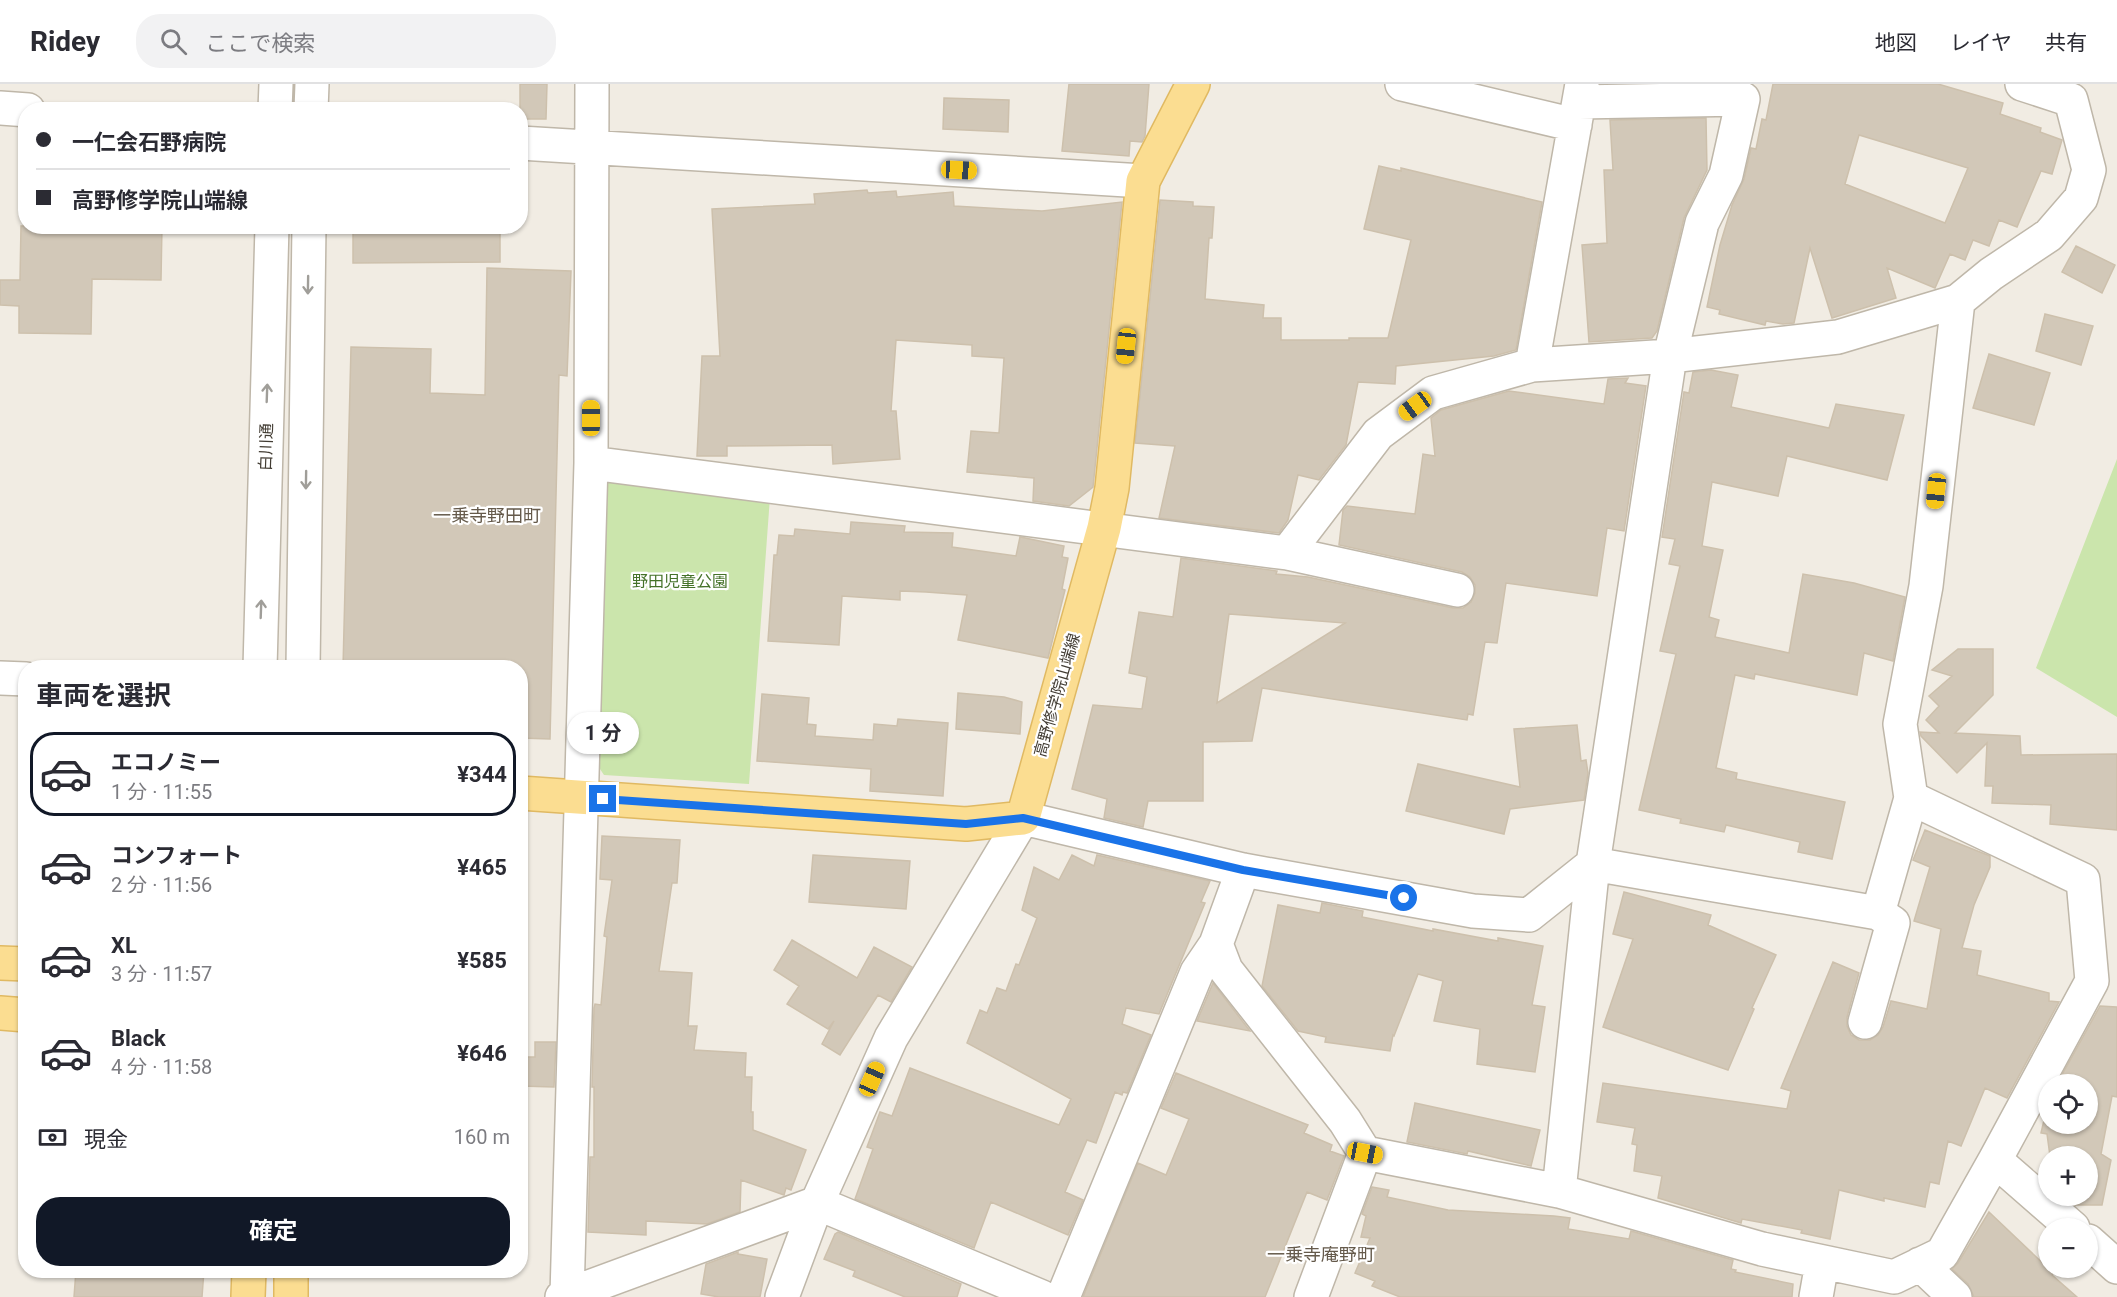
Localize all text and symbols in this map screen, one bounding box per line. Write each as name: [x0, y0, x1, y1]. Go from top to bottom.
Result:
search box: [136, 14, 556, 68]
text: Ridey: [30, 25, 100, 58]
icon: search: [157, 25, 190, 58]
text: ここで検索: [205, 31, 315, 56]
text: 地図: [1875, 31, 1917, 55]
text: レイヤ: [1950, 31, 2012, 55]
text: 共有: [2045, 31, 2087, 55]
text: 一仁会石野病院: [72, 130, 226, 155]
car: [941, 160, 977, 180]
text: 高野修学院山端線: [72, 188, 248, 213]
one-way arrow: [302, 274, 314, 294]
car: [1115, 327, 1137, 365]
one-way arrow: [261, 384, 273, 404]
car: [1395, 388, 1435, 424]
car: [582, 400, 600, 436]
street label: 白川通: [256, 423, 276, 471]
one-way arrow: [300, 469, 311, 489]
car: [1925, 472, 1947, 510]
district label: 一乗寺野田町: [433, 505, 541, 526]
park label: 野田児童公園: [632, 572, 728, 591]
one-way arrow: [256, 600, 267, 620]
street label: 高野修学院山端線: [1030, 631, 1084, 759]
text: 車両を選択: [36, 680, 171, 712]
callout: 1 分: [567, 712, 639, 754]
text: 1 分: [585, 721, 621, 745]
icon: car: [39, 747, 93, 801]
text: エコノミー: [111, 750, 221, 775]
text: ¥344: [457, 762, 507, 787]
text: 1 分 · 11:55: [111, 780, 212, 804]
route end: [589, 785, 616, 812]
icon: car: [39, 840, 93, 894]
text: コンフォート: [111, 843, 242, 868]
text: ¥465: [457, 855, 507, 880]
text: 2 分 · 11:56: [111, 873, 212, 897]
route start: [1390, 884, 1417, 911]
icon: car: [39, 933, 93, 987]
text: XL: [111, 933, 137, 958]
text: ¥585: [457, 948, 507, 973]
text: 3 分 · 11:57: [111, 962, 212, 986]
icon: car: [39, 1026, 93, 1080]
text: Black: [111, 1026, 166, 1051]
text: ¥646: [457, 1041, 507, 1066]
text: 4 分 · 11:58: [111, 1055, 212, 1079]
car: [856, 1059, 888, 1099]
map controls: [2038, 1074, 2098, 1278]
button: locate: [2038, 1074, 2098, 1134]
icon: cash: [36, 1121, 69, 1154]
text: 160 m: [454, 1125, 510, 1149]
text: 現金: [84, 1127, 128, 1152]
car: [1346, 1141, 1384, 1165]
button: +: [2038, 1146, 2098, 1206]
button: 確定: [36, 1197, 510, 1266]
button: −: [2038, 1218, 2098, 1278]
district label: 一乗寺庵野町: [1267, 1244, 1375, 1265]

